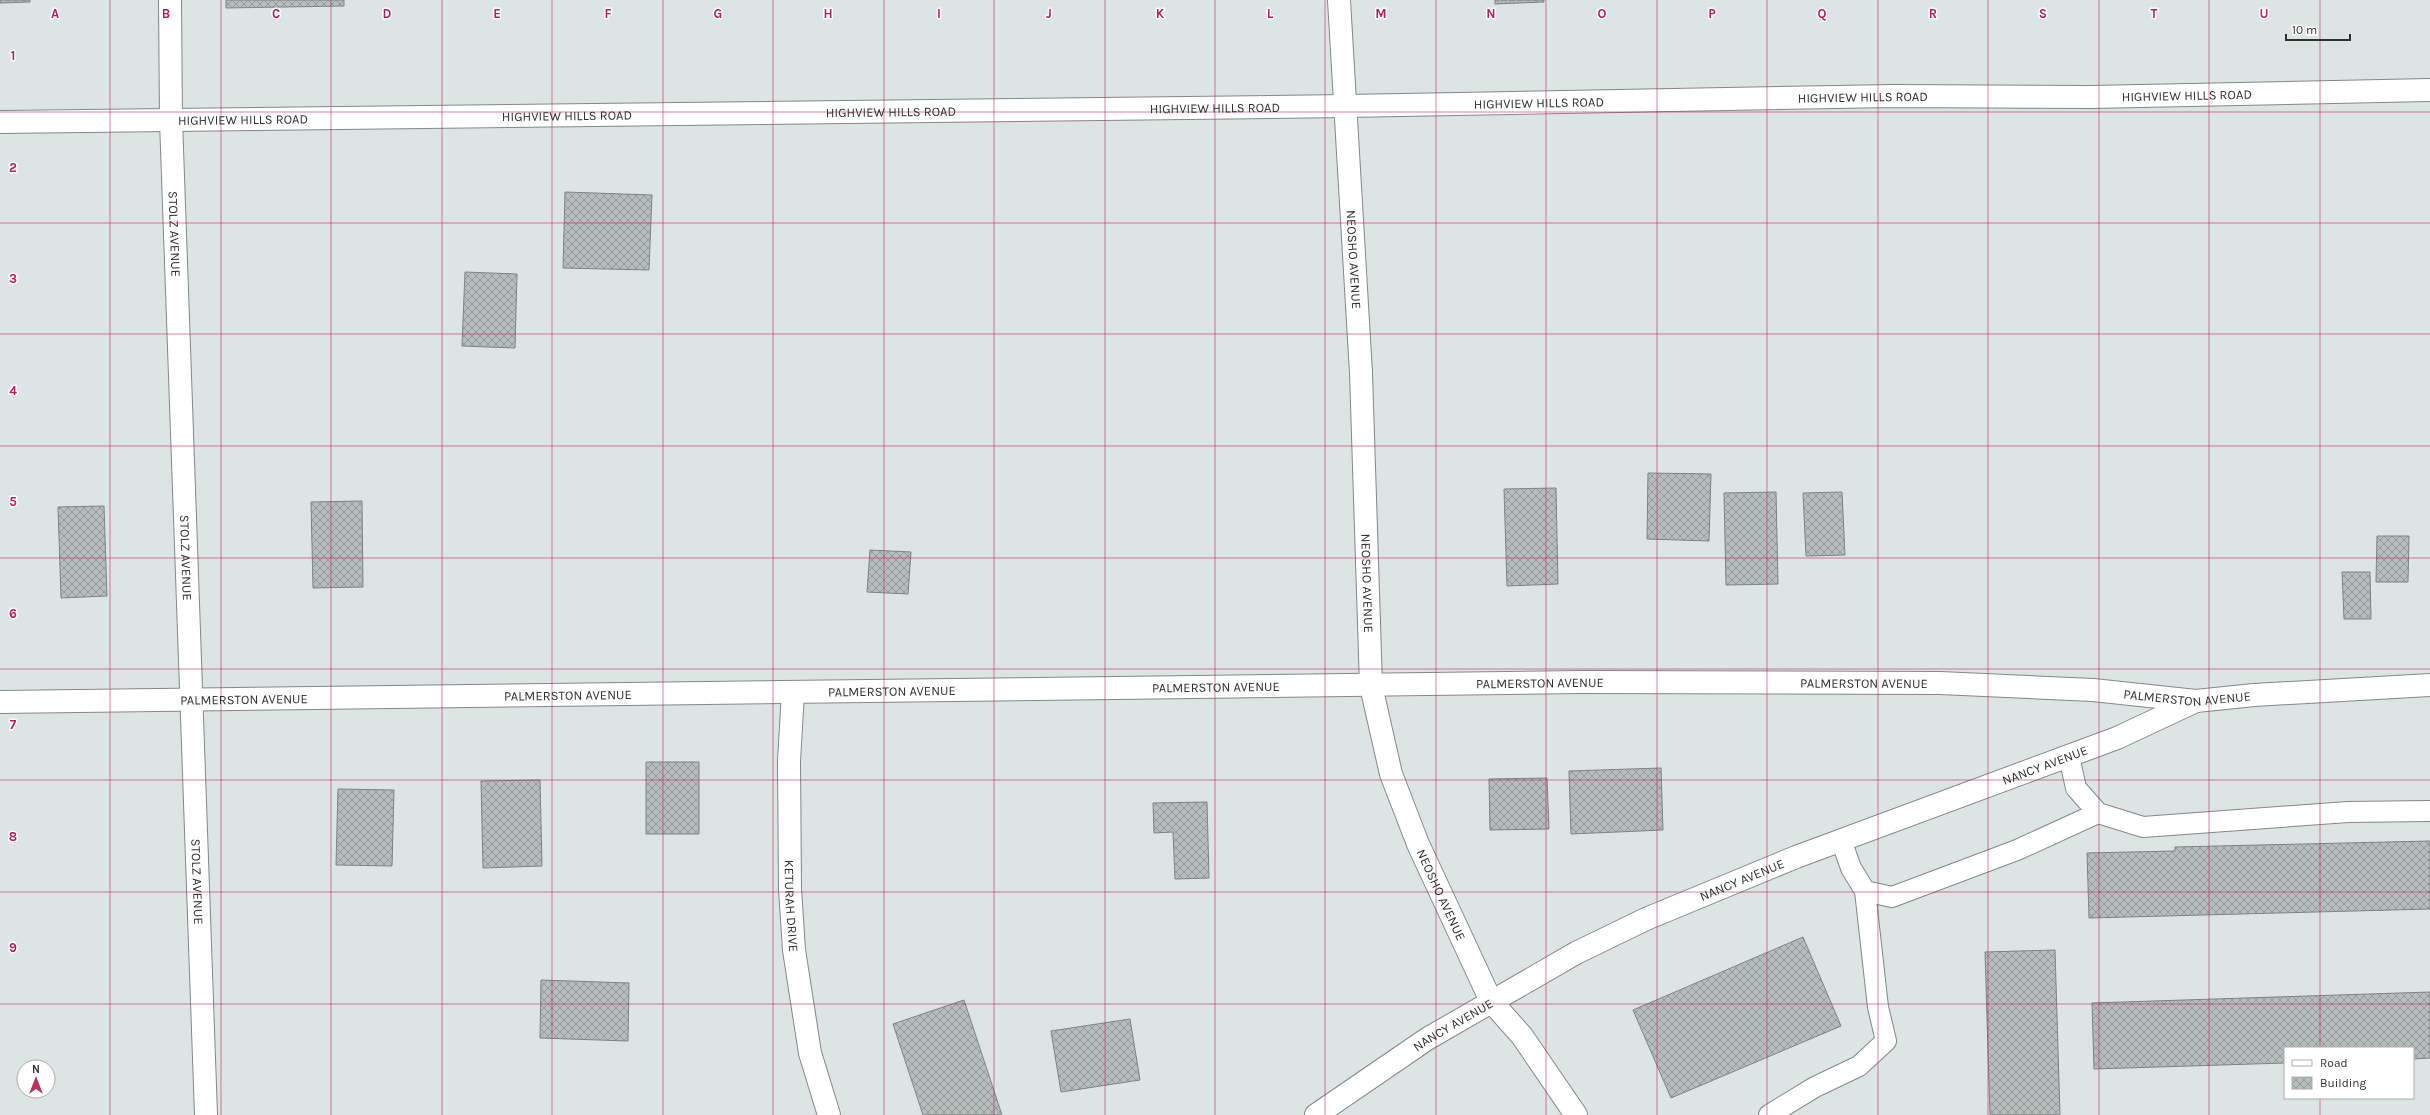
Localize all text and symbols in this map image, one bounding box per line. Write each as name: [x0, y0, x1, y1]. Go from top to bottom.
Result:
text: A: [51, 6, 59, 21]
text: B: [162, 6, 170, 21]
text: C: [272, 6, 280, 21]
text: D: [383, 6, 392, 21]
text: E: [493, 6, 501, 21]
text: F: [604, 6, 612, 21]
text: G: [714, 6, 722, 21]
text: H: [823, 6, 833, 21]
text: I: [937, 6, 941, 21]
text: J: [1046, 6, 1052, 21]
text: K: [1156, 6, 1165, 21]
text: L: [1267, 6, 1274, 21]
text: M: [1375, 6, 1387, 21]
text: N: [1486, 6, 1496, 21]
text: O: [1598, 6, 1607, 21]
text: P: [1708, 6, 1716, 21]
text: Q: [1818, 6, 1827, 21]
text: R: [1929, 6, 1937, 21]
text: S: [2039, 6, 2047, 21]
text: T: [2151, 6, 2158, 21]
text: U: [2260, 6, 2268, 21]
scale bar: [2286, 16, 2350, 42]
text: 10 m: [2292, 23, 2317, 37]
text: 1: [11, 48, 15, 63]
street label: HIGHVIEW HILLS ROAD: [2122, 87, 2252, 104]
street label: HIGHVIEW HILLS ROAD: [1798, 89, 1928, 106]
street label: HIGHVIEW HILLS ROAD: [1474, 94, 1604, 112]
street label: HIGHVIEW HILLS ROAD: [1150, 100, 1280, 116]
street label: HIGHVIEW HILLS ROAD: [826, 104, 956, 120]
street label: HIGHVIEW HILLS ROAD: [502, 107, 632, 124]
street label: HIGHVIEW HILLS ROAD: [178, 111, 308, 128]
text: 2: [9, 160, 17, 175]
street label: STOLZ AVENUE: [165, 191, 184, 277]
street label: NEOSHO AVENUE: [1343, 210, 1364, 310]
text: 3: [9, 271, 17, 286]
text: 4: [9, 383, 17, 398]
text: 5: [9, 494, 17, 509]
street label: STOLZ AVENUE: [177, 514, 195, 601]
street label: NEOSHO AVENUE: [1358, 533, 1376, 633]
text: 6: [9, 606, 17, 621]
street label: PALMERSTON AVENUE: [1476, 675, 1604, 691]
street label: PALMERSTON AVENUE: [1800, 676, 1928, 691]
street label: PALMERSTON AVENUE: [1152, 679, 1280, 695]
street label: PALMERSTON AVENUE: [828, 683, 956, 700]
street label: PALMERSTON AVENUE: [2123, 686, 2252, 709]
street label: PALMERSTON AVENUE: [504, 687, 632, 704]
street label: PALMERSTON AVENUE: [180, 691, 308, 708]
text: 7: [10, 717, 17, 732]
street label: NANCY AVENUE: [2000, 743, 2090, 788]
text: 8: [9, 829, 17, 844]
street label: STOLZ AVENUE: [188, 838, 206, 925]
street label: NEOSHO AVENUE: [1413, 847, 1469, 943]
street label: NANCY AVENUE: [1698, 856, 1786, 904]
street label: KETURAH DRIVE: [782, 860, 801, 952]
text: 9: [9, 940, 17, 955]
street label: NANCY AVENUE: [1410, 996, 1495, 1054]
legend: [2284, 1047, 2414, 1099]
text: Road: [2320, 1056, 2348, 1070]
north arrow: [16, 1059, 56, 1099]
text: N: [32, 1063, 40, 1076]
text: Building: [2320, 1076, 2367, 1090]

